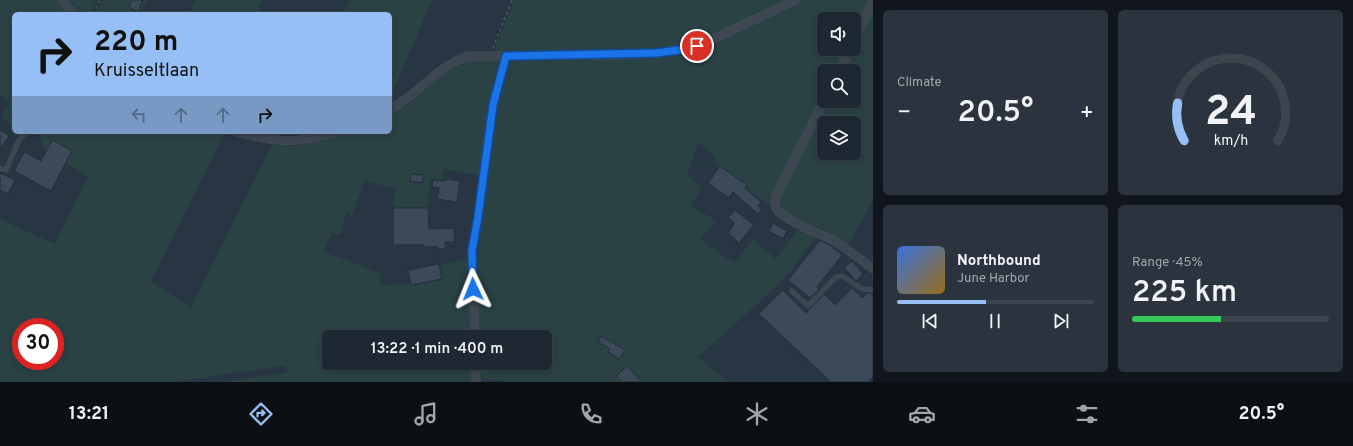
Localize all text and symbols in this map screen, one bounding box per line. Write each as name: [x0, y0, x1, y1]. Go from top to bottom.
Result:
map controls: [817, 12, 861, 160]
button: sound: [817, 12, 861, 56]
text: 220 m: [94, 25, 178, 61]
icon: right: [28, 28, 80, 80]
pin: [680, 29, 714, 63]
icon: arrive: [686, 35, 708, 57]
text: Kruisseltlaan: [94, 60, 199, 83]
button: search: [817, 64, 861, 108]
text: Climate: [897, 75, 942, 91]
text: 24: [1204, 86, 1257, 139]
text: 20.5°: [958, 95, 1033, 132]
text: −: [897, 100, 911, 127]
text: +: [1080, 100, 1094, 127]
icon: left: [128, 104, 150, 126]
icon: ahead: [170, 104, 192, 126]
icon: ahead: [212, 104, 234, 126]
icon: right: [254, 104, 276, 126]
button: layers: [817, 116, 861, 160]
text: km/h: [1213, 131, 1248, 149]
text: Northbound: [957, 252, 1041, 271]
text: Range · 45%: [1132, 255, 1203, 271]
position arrow: [452, 268, 494, 310]
text: June Harbor: [957, 271, 1030, 287]
text: 225 km: [1132, 275, 1237, 312]
icon: previous: [919, 310, 941, 332]
icon: pause: [984, 310, 1006, 332]
icon: next: [1050, 310, 1072, 332]
speed limit sign: 30: [12, 318, 64, 370]
text: 13:22 · 1 min · 400 m: [371, 340, 503, 359]
icon: directions: [247, 400, 275, 428]
icon: music: [412, 400, 440, 428]
icon: phone: [577, 400, 605, 428]
icon: climate: [743, 400, 771, 428]
icon: car: [908, 400, 936, 428]
icon: filters: [1073, 400, 1101, 428]
text: 13:21: [69, 403, 109, 426]
text: 20.5°: [1239, 403, 1284, 426]

